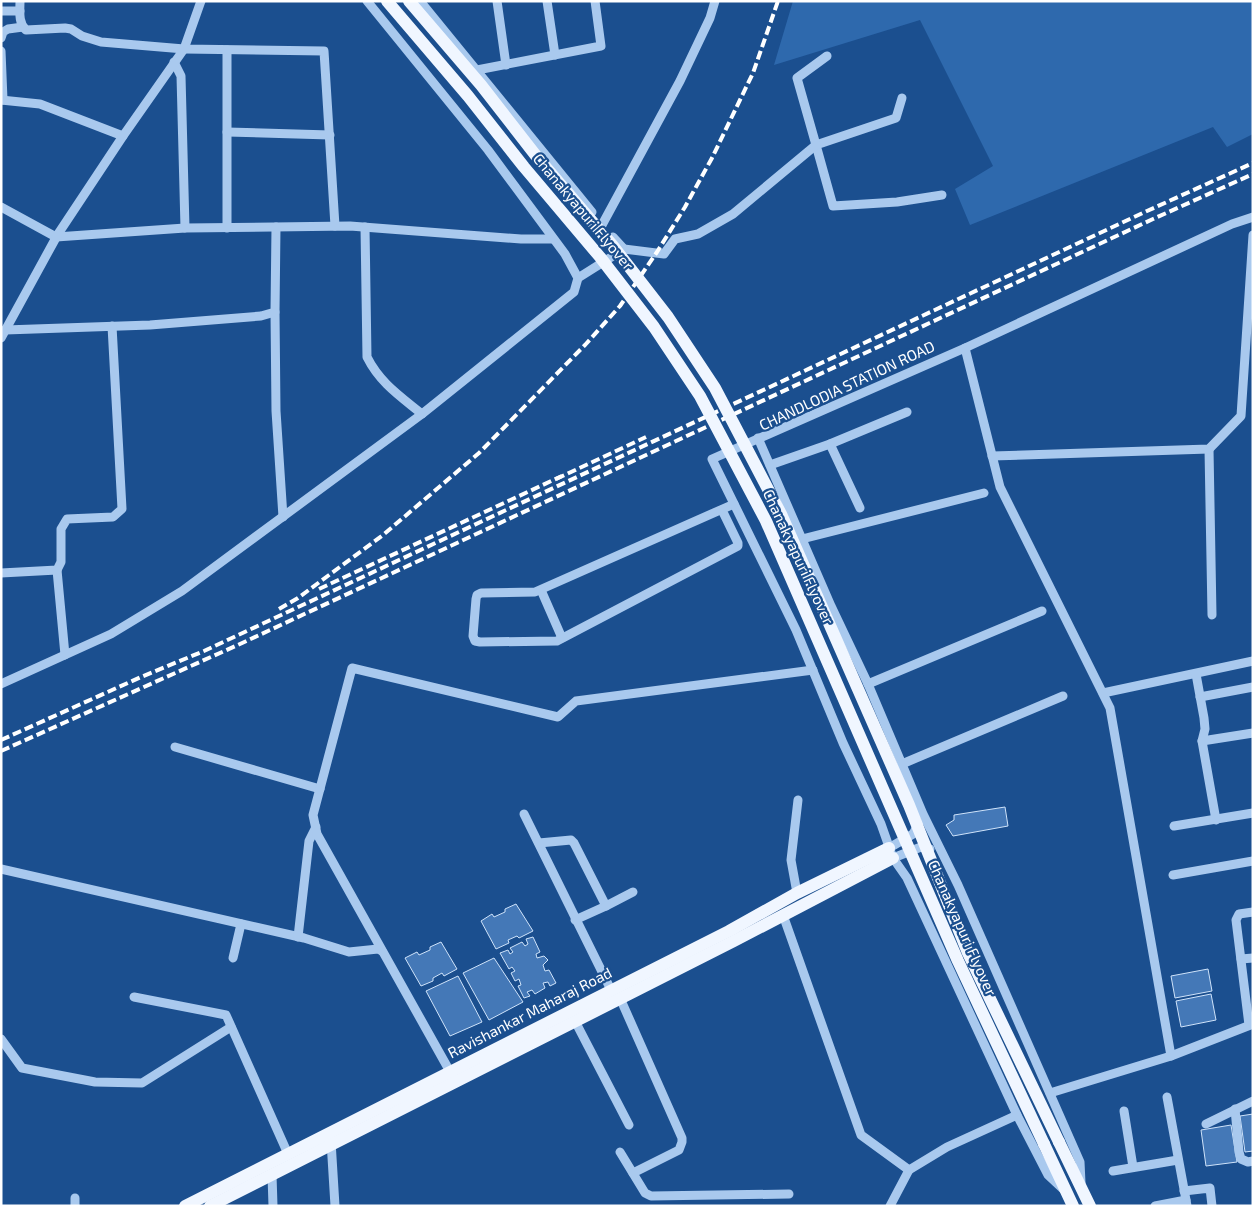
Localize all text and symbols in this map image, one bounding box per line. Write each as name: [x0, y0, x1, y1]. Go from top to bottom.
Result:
street label: Chanakyapuri Flyover: [530, 149, 638, 273]
street label: CHANDLODIA STATION ROAD: [756, 336, 937, 434]
street label: Chanakyapuri Flyover: [760, 486, 838, 627]
street label: Chanakyapuri Flyover: [925, 857, 1001, 998]
street label: Ravishankar Maharaj Road: [445, 963, 615, 1062]

